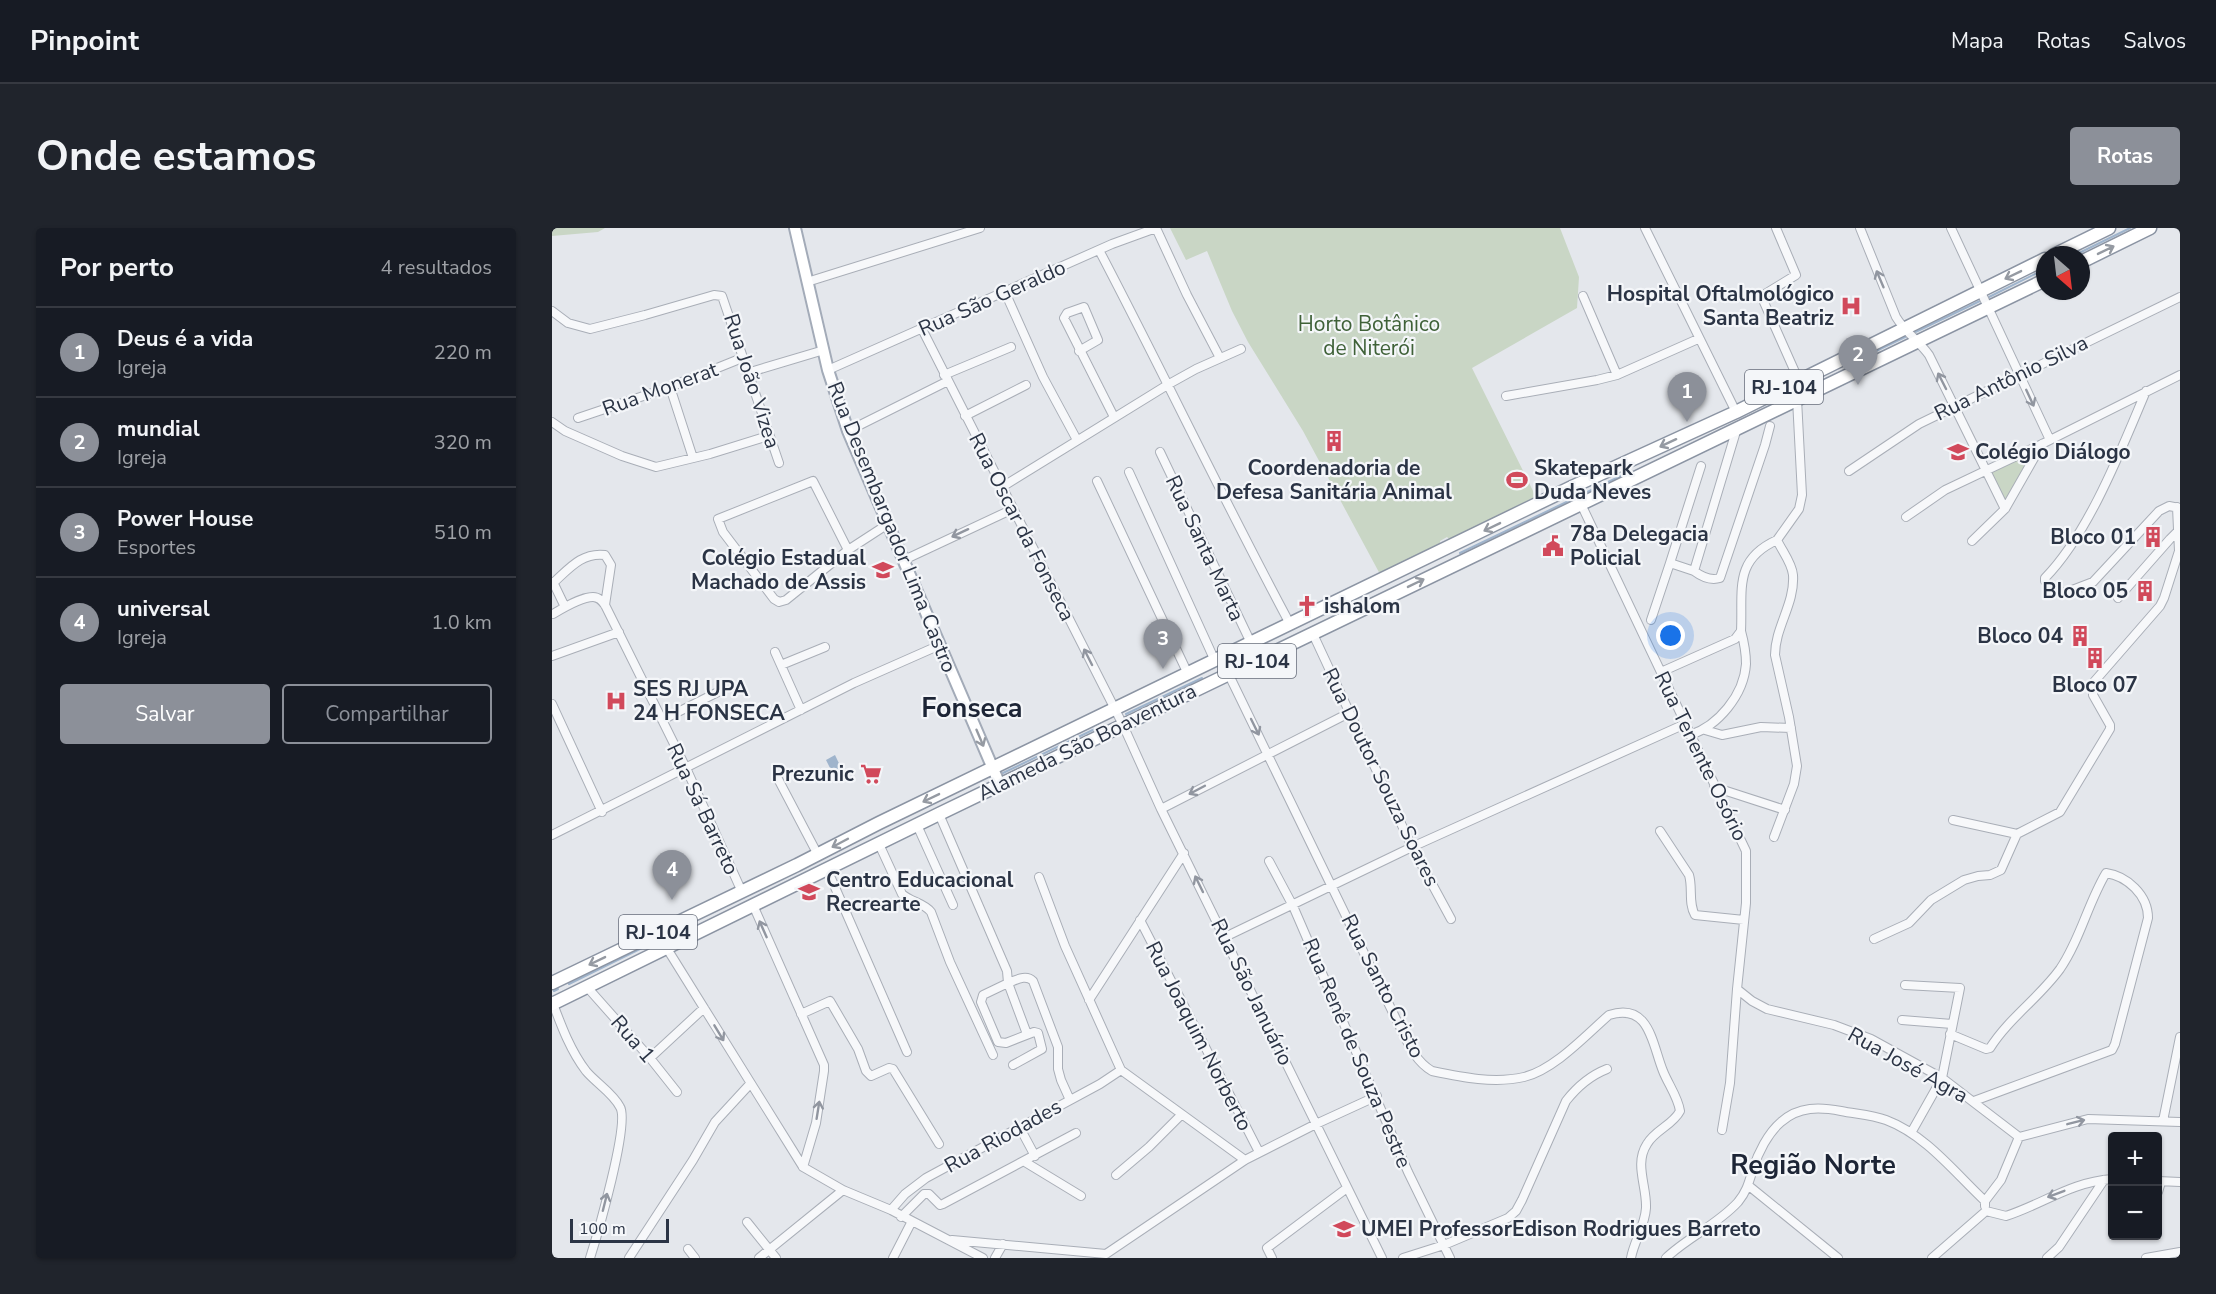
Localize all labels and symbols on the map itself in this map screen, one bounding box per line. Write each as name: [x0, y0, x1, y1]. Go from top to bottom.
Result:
one-way arrow: [2097, 243, 2115, 255]
north arrow: [2036, 246, 2090, 300]
street label: Rua São Geraldo: [914, 253, 1070, 343]
one-way arrow: [2005, 269, 2022, 281]
one-way arrow: [1874, 270, 1885, 288]
place label: Hospital Oftalmológico Santa Beatriz: [1607, 280, 1834, 332]
hospital icon: Hospital Oftalmológico Santa Beatriz: [1839, 294, 1863, 318]
street label: Rua João Vizea: [717, 310, 787, 452]
park label: Horto Botânico de Niterói: [1298, 310, 1440, 362]
street label: Rua Antônio Silva: [1929, 329, 2093, 427]
pin: 2: [1838, 336, 1878, 385]
street label: Rua Monerat: [598, 355, 722, 423]
road number: RJ-104: [1745, 370, 1823, 404]
pin: 1: [1668, 372, 1706, 422]
one-way arrow: [1936, 373, 1947, 391]
street label: Rua Desembargador Lima Castro: [821, 377, 963, 677]
one-way arrow: [2025, 389, 2037, 407]
street label: Rua Oscar da Fonseca: [962, 428, 1082, 626]
building icon: Coordenadoria de Defesa Sanitária Animal: [1322, 429, 1346, 453]
one-way arrow: [1660, 438, 1678, 449]
place label: Colégio Diálogo: [1975, 438, 2131, 466]
school or university icon: Colégio Diálogo: [1946, 440, 1970, 464]
place label: Coordenadoria de Defesa Sanitária Animal: [1216, 454, 1452, 506]
place label: Skatepark Duda Neves: [1534, 454, 1651, 506]
sports icon: Skatepark Duda Neves: [1505, 468, 1529, 492]
street label: Rua Santa Marta: [1159, 471, 1251, 625]
place label: 78a Delegacia Policial: [1570, 520, 1709, 572]
one-way arrow: [1484, 522, 1502, 533]
place label: Bloco 01: [2050, 523, 2136, 551]
building icon: Bloco 01: [2141, 525, 2165, 549]
one-way arrow: [952, 528, 970, 540]
public building icon: 78a Delegacia Policial: [1541, 534, 1565, 558]
place label: Colégio Estadual Machado de Assis: [691, 544, 866, 596]
school or university icon: Colégio Estadual Machado de Assis: [871, 558, 895, 582]
one-way arrow: [1407, 577, 1425, 589]
place label: Bloco 05: [2042, 577, 2128, 605]
building icon: Bloco 05: [2133, 579, 2157, 603]
place label: ishalom: [1324, 592, 1400, 620]
church icon: ishalom: [1295, 594, 1319, 618]
pin: 3: [1144, 620, 1182, 669]
your location: [1656, 621, 1685, 650]
place label: Bloco 04: [1977, 622, 2063, 650]
building icon: Bloco 04: [2068, 624, 2092, 648]
road number: RJ-104: [1218, 644, 1296, 678]
building icon: Bloco 07: [2083, 646, 2107, 670]
one-way arrow: [1082, 649, 1094, 667]
street label: Rua Doutor Souza Soares: [1316, 663, 1446, 891]
street label: Rua Tenente Osório: [1648, 667, 1754, 845]
place label: Bloco 07: [2052, 671, 2138, 699]
place label: SES RJ UPA 24 H FONSECA: [633, 675, 785, 727]
street label: Alameda São Boaventura: [973, 677, 1201, 807]
hospital icon: SES RJ UPA 24 H FONSECA: [604, 689, 628, 713]
district label: Fonseca: [921, 690, 1023, 727]
one-way arrow: [1249, 718, 1261, 736]
one-way arrow: [974, 728, 986, 746]
street label: Rua Sá Barreto: [660, 739, 746, 879]
place label: Prezunic: [772, 760, 854, 788]
supermarket icon: Prezunic: [859, 762, 883, 786]
one-way arrow: [1189, 784, 1206, 796]
one-way arrow: [923, 793, 941, 804]
one-way arrow: [832, 837, 849, 849]
pin: 4: [652, 850, 692, 900]
place label: Centro Educacional Recrearte: [826, 866, 1014, 918]
one-way arrow: [1193, 876, 1205, 894]
school or university icon: Centro Educacional Recrearte: [797, 880, 821, 904]
street label: Rua Santo Cristo: [1335, 909, 1431, 1063]
street label: Rua São Januário: [1204, 914, 1300, 1070]
road number: RJ-104: [619, 915, 697, 949]
one-way arrow: [757, 920, 768, 938]
street label: Rua Renê de Souza Pestre: [1296, 934, 1418, 1172]
street label: Rua Joaquim Norberto: [1139, 936, 1259, 1136]
one-way arrow: [589, 955, 607, 967]
street label: Rua 1: [604, 1009, 662, 1069]
street label: Rua José Agra: [1843, 1020, 1973, 1110]
one-way arrow: [713, 1024, 725, 1041]
street label: Rua Riodades: [939, 1092, 1067, 1180]
one-way arrow: [813, 1101, 824, 1121]
one-way arrow: [2066, 1116, 2085, 1128]
district label: Região Norte: [1730, 1147, 1896, 1184]
one-way arrow: [2047, 1189, 2066, 1200]
one-way arrow: [600, 1192, 612, 1211]
place label: UMEI ProfessorEdison Rodrigues Barreto: [1361, 1215, 1761, 1243]
scale bar: [570, 1216, 669, 1244]
school or university icon: UMEI ProfessorEdison Rodrigues Barreto: [1332, 1217, 1356, 1241]

